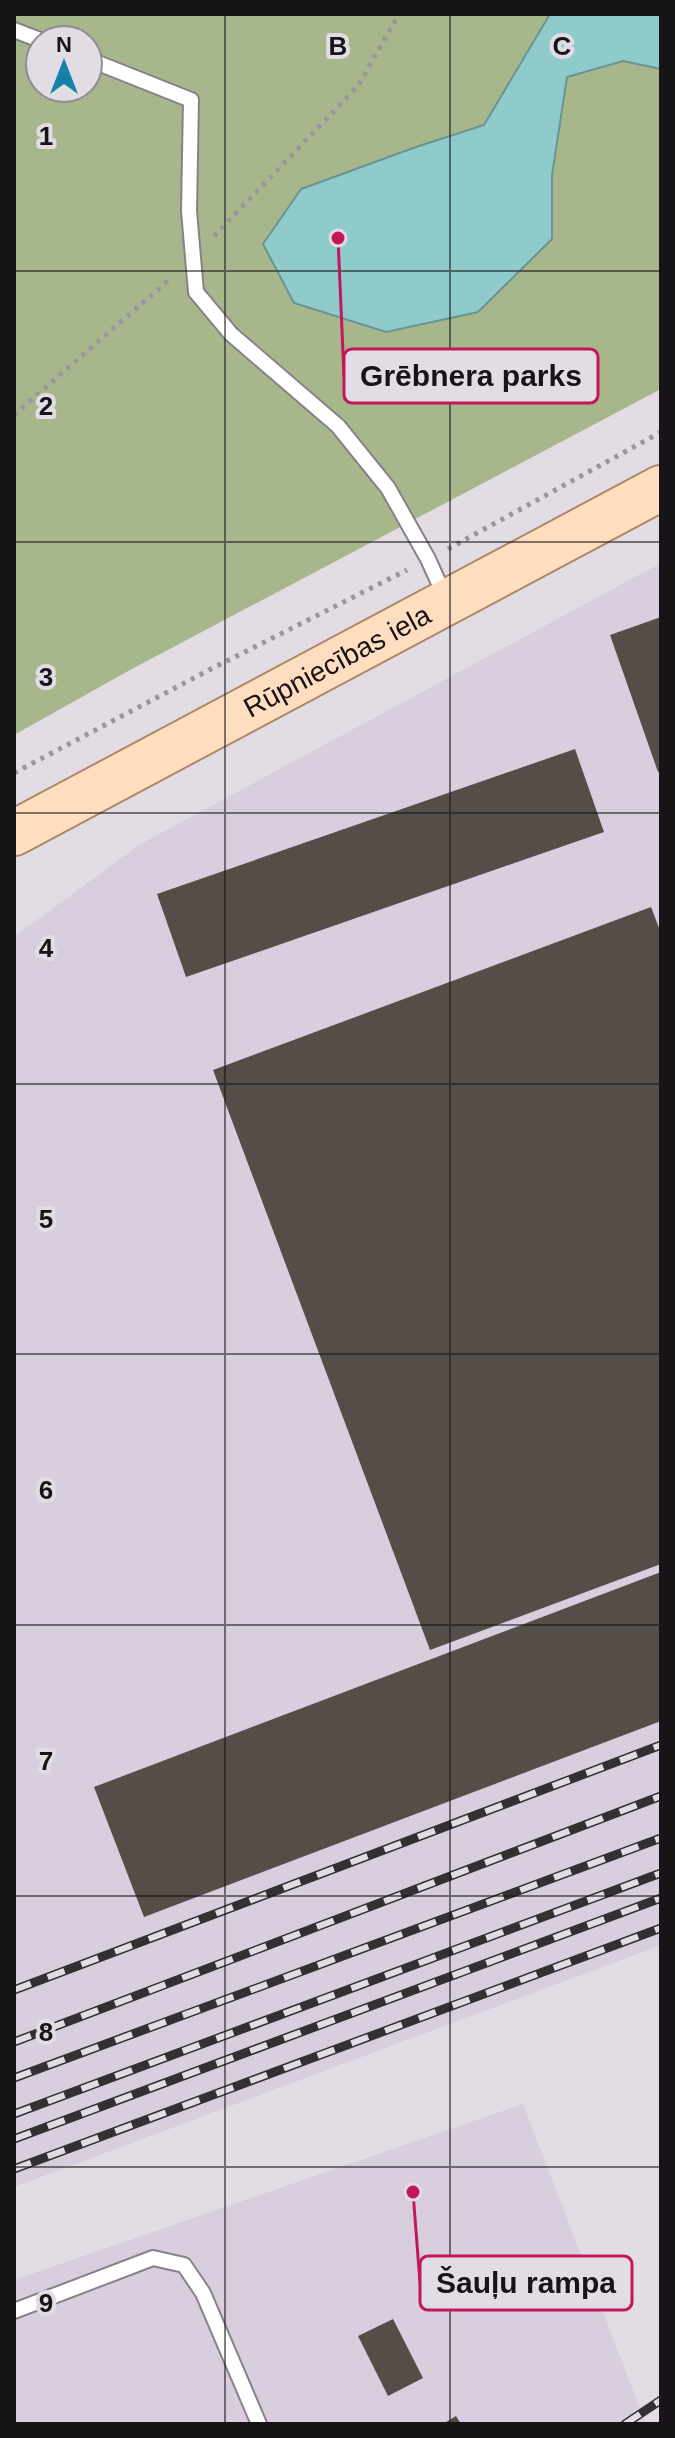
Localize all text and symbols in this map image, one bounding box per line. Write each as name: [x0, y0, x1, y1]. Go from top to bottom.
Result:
north arrow: [24, 24, 104, 104]
text: B: [329, 31, 347, 61]
text: C: [553, 31, 572, 61]
text: N: [56, 32, 72, 57]
text: 1: [39, 121, 53, 151]
callout: Grēbnera parks: [344, 349, 598, 403]
text: Grēbnera parks: [360, 359, 582, 392]
text: 2: [39, 391, 53, 421]
street label: Rūpniecības iela: [238, 598, 436, 723]
text: 3: [39, 662, 53, 692]
text: 4: [39, 933, 54, 963]
text: 5: [39, 1204, 53, 1234]
text: 6: [39, 1475, 53, 1505]
text: 7: [39, 1746, 53, 1776]
text: 8: [39, 2017, 53, 2047]
callout: Šauļu rampa: [420, 2256, 632, 2310]
text: Šauļu rampa: [436, 2266, 616, 2299]
text: 9: [39, 2288, 53, 2318]

